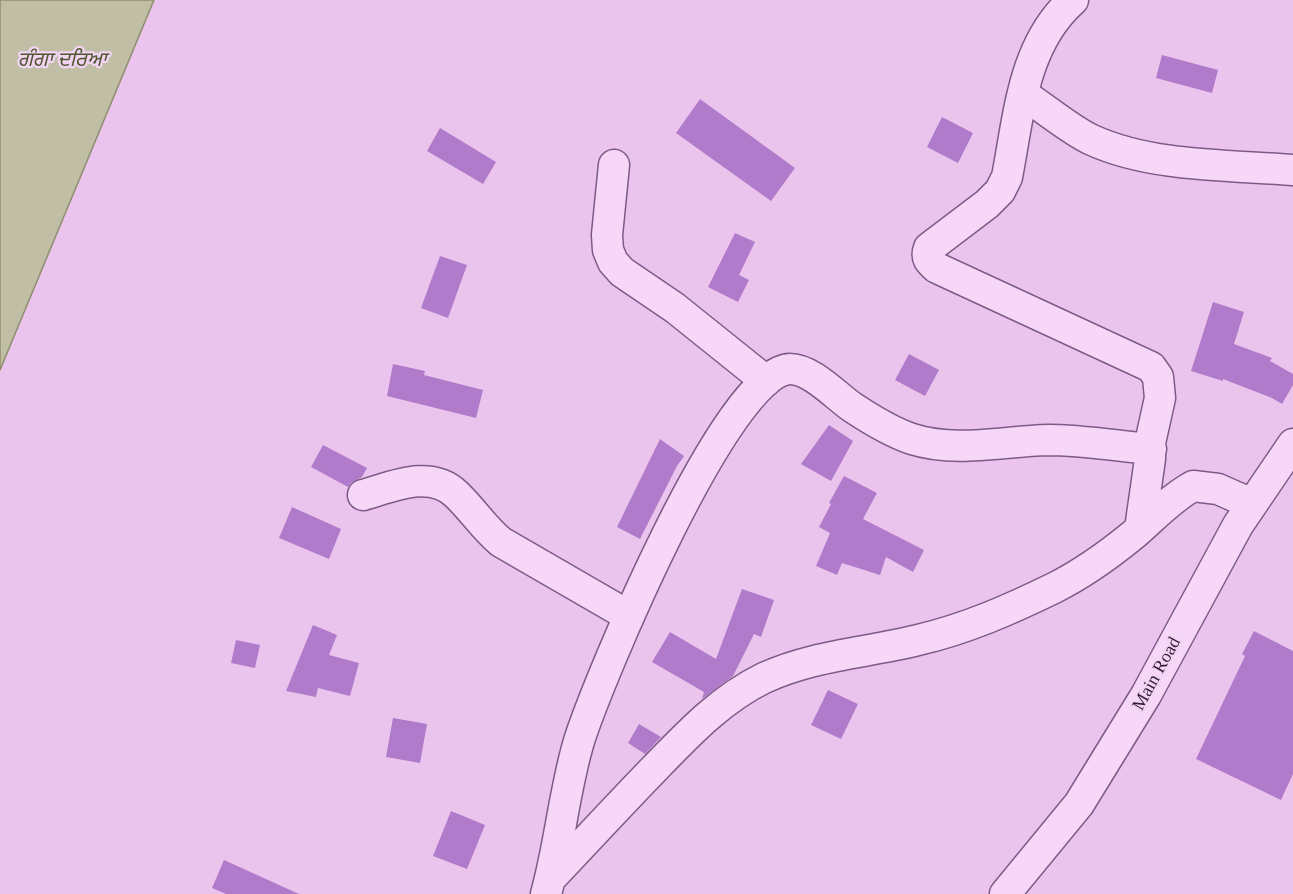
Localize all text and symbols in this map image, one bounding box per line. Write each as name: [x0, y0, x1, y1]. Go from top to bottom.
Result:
water label: ਗੰਗਾ ਦਰਿਆ: [18, 49, 106, 73]
street label: Main Road: [1128, 634, 1186, 714]

